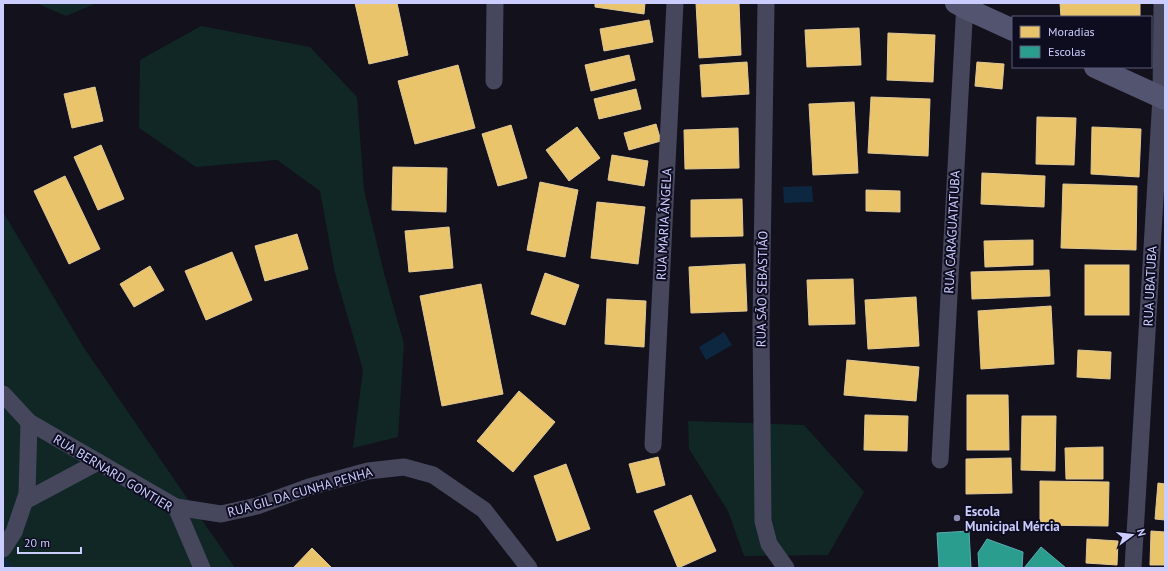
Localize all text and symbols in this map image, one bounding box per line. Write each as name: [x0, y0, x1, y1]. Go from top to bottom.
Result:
legend: [1012, 16, 1152, 68]
text: Moradias: [1048, 24, 1095, 39]
text: Escolas: [1048, 44, 1086, 59]
street label: RUA MARIA ÂNGELA: [653, 167, 675, 280]
street label: RUA CARAGUATATUBA: [940, 170, 964, 294]
street label: RUA SÃO SEBASTIÃO: [752, 231, 772, 347]
street label: RUA UBATUBA: [1139, 245, 1161, 327]
street label: RUA BERNARD GONTIER: [50, 431, 176, 516]
street label: RUA GIL DA CUNHA PENHA: [226, 463, 375, 521]
place label: Escola Municipal Mércia: [965, 503, 1060, 535]
marker: Escola Municipal Mércia: [952, 513, 962, 523]
north arrow: [1112, 515, 1152, 555]
text: N: [1134, 527, 1149, 538]
scale bar: [18, 529, 81, 555]
text: 20 m: [24, 535, 50, 550]

